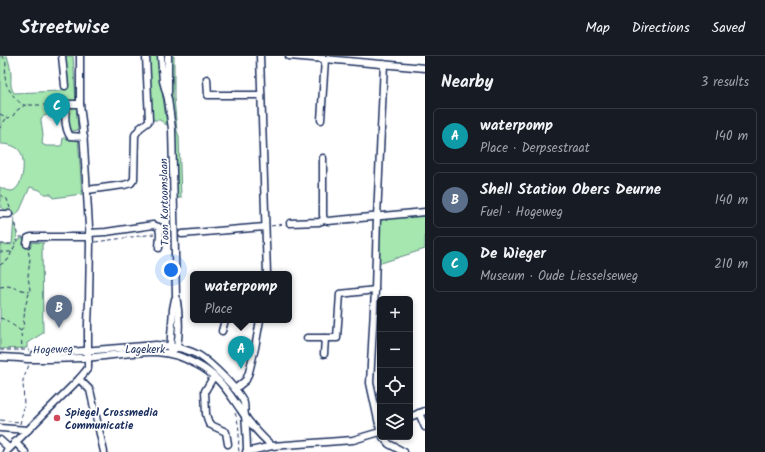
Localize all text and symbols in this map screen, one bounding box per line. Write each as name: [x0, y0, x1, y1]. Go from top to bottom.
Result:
text: Streetwise: [20, 13, 110, 43]
text: Map: [585, 17, 610, 39]
text: Directions: [632, 17, 690, 39]
text: Saved: [712, 17, 745, 39]
text: Nearby: [441, 69, 493, 96]
text: 3 results: [701, 72, 749, 93]
pin: C: [44, 93, 70, 126]
text: waterpomp: [480, 114, 553, 138]
text: A: [451, 126, 459, 147]
text: 140 m: [715, 126, 748, 147]
text: Place · Derpsestraat: [480, 138, 590, 159]
street label: Toon Kortoomslaan: [155, 158, 175, 246]
text: Shell Station Obers Deurne: [480, 178, 661, 202]
text: B: [451, 190, 459, 211]
text: 140 m: [715, 190, 748, 211]
text: Fuel · Hogeweg: [480, 202, 563, 223]
text: De Wieger: [480, 242, 546, 266]
text: C: [451, 254, 459, 275]
text: 210 m: [714, 254, 748, 275]
your location: [161, 260, 181, 280]
text: Museum · Oude Liesselseweg: [480, 266, 638, 287]
popup: [190, 271, 292, 323]
text: waterpomp: [204, 275, 278, 299]
pin: B: [46, 295, 72, 328]
map controls: [377, 296, 413, 440]
button: +: [377, 296, 413, 332]
text: Place: [204, 299, 232, 320]
button: −: [377, 332, 413, 368]
pin: A: [228, 336, 254, 369]
street label: Hogeweg: [33, 340, 73, 360]
street label: Lagekerk: [125, 341, 166, 359]
button: locate: [377, 368, 413, 404]
place label: Spiegel Crossmedia Communicatie: [65, 404, 158, 435]
button: layers: [377, 404, 413, 440]
marker: Spiegel Crossmedia Communicatie: [52, 413, 62, 423]

